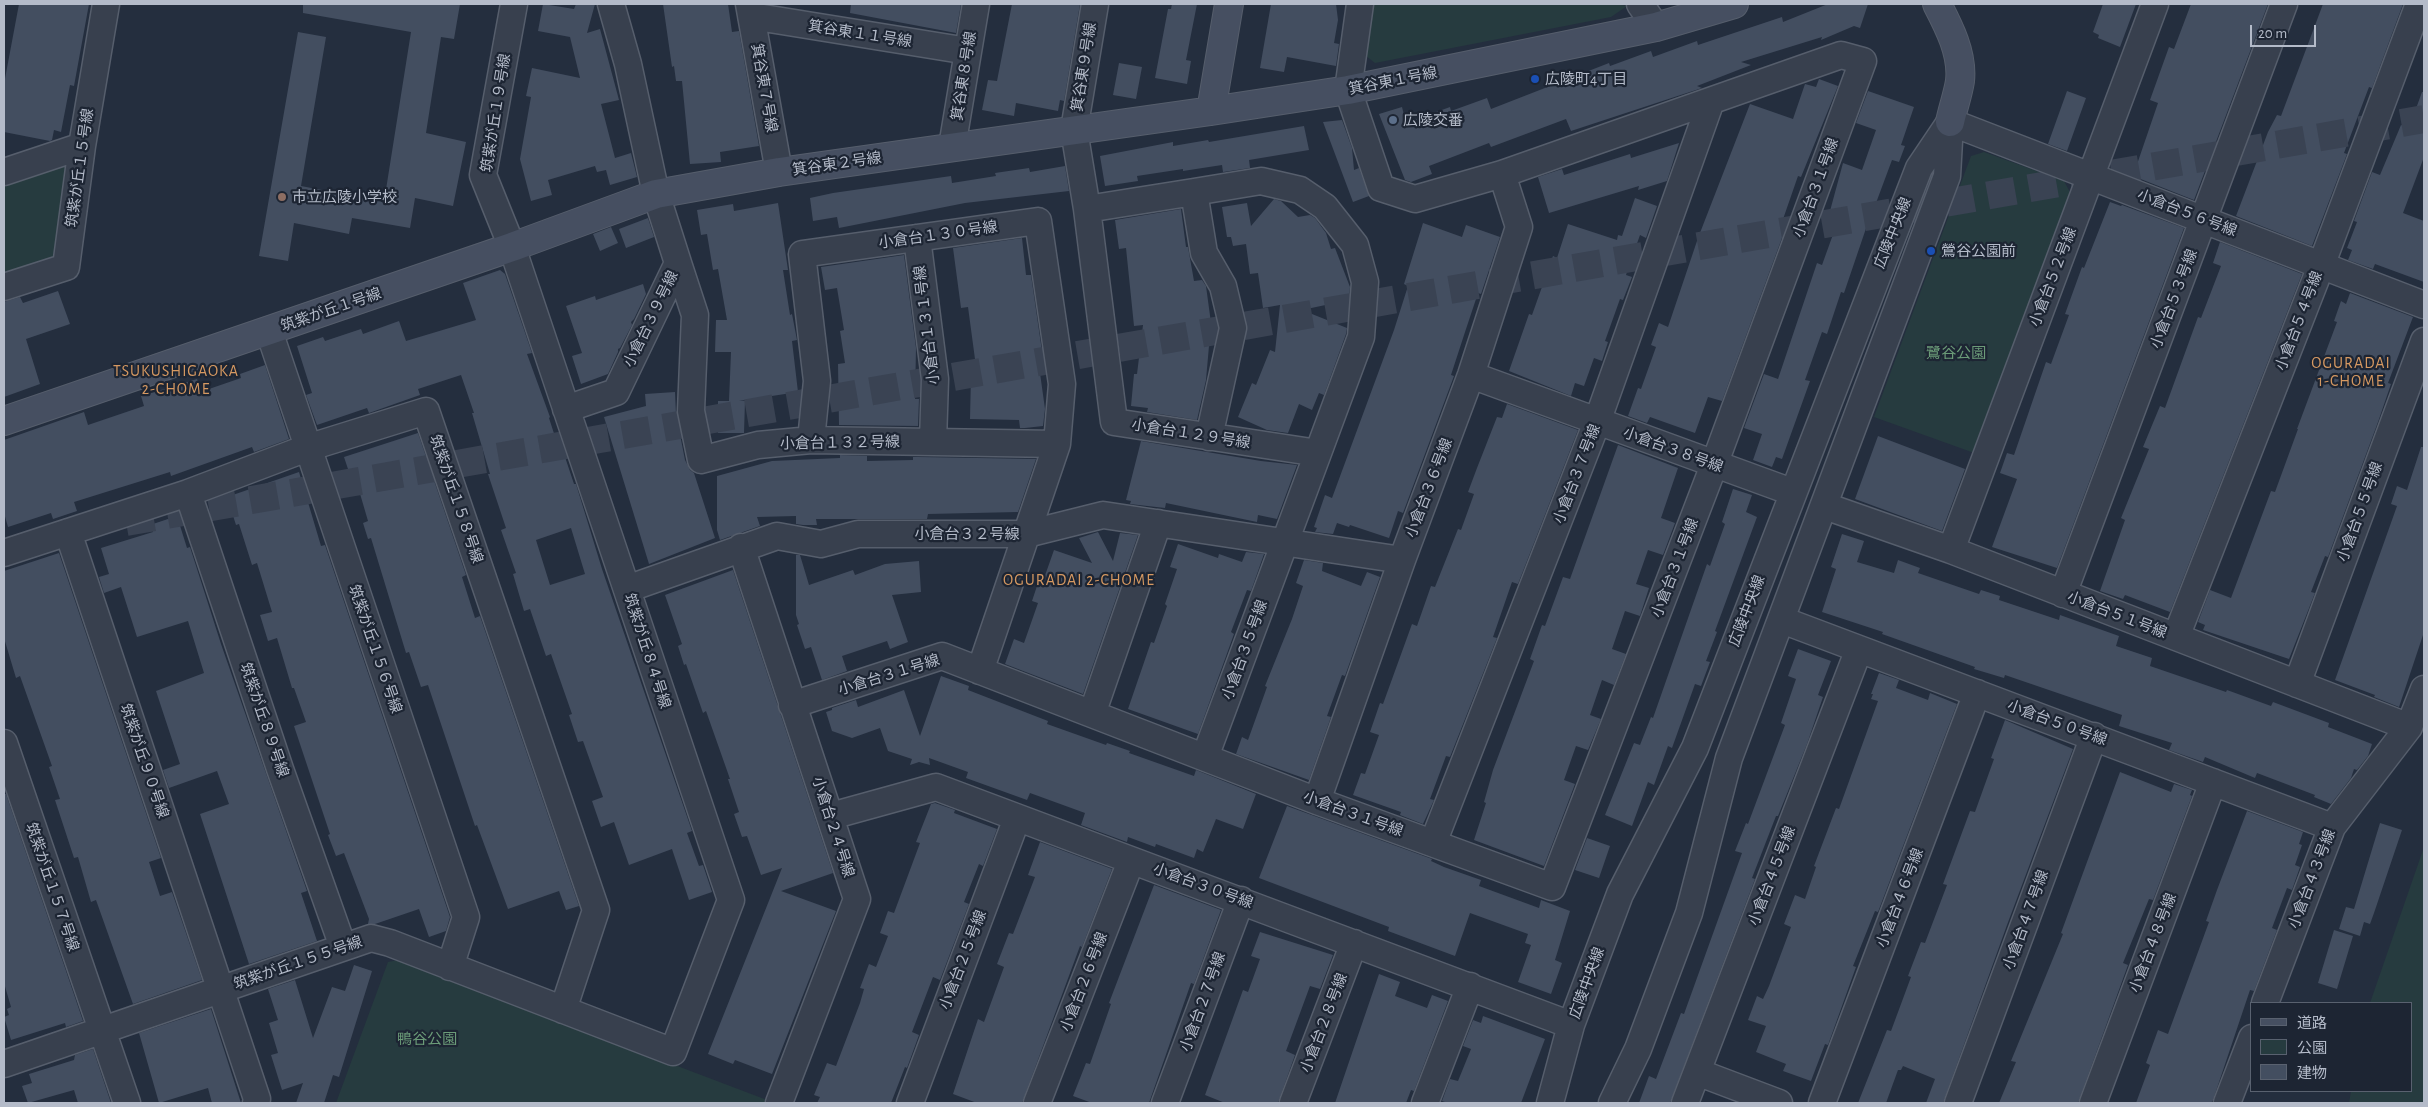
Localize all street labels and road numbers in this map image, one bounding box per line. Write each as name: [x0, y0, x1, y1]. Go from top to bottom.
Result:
street label: 箕谷東１１号線: [807, 17, 913, 51]
street label: 箕谷東９号線: [1068, 21, 1100, 113]
street label: 箕谷東８号線: [948, 30, 980, 122]
street label: 箕谷東７号線: [747, 42, 781, 134]
street label: 筑紫が丘１９号線: [478, 52, 514, 174]
street label: 箕谷東１号線: [1347, 64, 1439, 98]
street label: 筑紫が丘１５号線: [63, 107, 97, 229]
street label: 小倉台３１号線: [1790, 136, 1842, 240]
street label: 箕谷東２号線: [791, 149, 883, 179]
street label: 小倉台５６号線: [2135, 186, 2239, 240]
street label: 広陵中央線: [1871, 195, 1915, 271]
street label: 小倉台１３０号線: [877, 218, 999, 252]
street label: 小倉台５２号線: [2026, 225, 2080, 329]
street label: 小倉台５３号線: [2147, 247, 2201, 351]
street label: 小倉台１３１号線: [911, 264, 943, 386]
street label: 小倉台３９号線: [620, 268, 682, 370]
street label: 小倉台５４号線: [2272, 269, 2326, 373]
street label: 筑紫が丘１号線: [278, 284, 384, 336]
street label: 小倉台１２９号線: [1130, 416, 1252, 452]
street label: 小倉台３７号線: [1550, 422, 1604, 526]
street label: 小倉台３８号線: [1621, 424, 1725, 476]
street label: 筑紫が丘１５８号線: [426, 432, 486, 566]
street label: 小倉台１３２号線: [780, 433, 900, 453]
street label: 小倉台３６号線: [1402, 436, 1456, 540]
street label: 小倉台５５号線: [2334, 460, 2386, 564]
street label: 小倉台３１号線: [1648, 516, 1702, 620]
street label: 小倉台３２号線: [915, 525, 1019, 543]
street label: 広陵中央線: [1725, 573, 1769, 649]
street label: 筑紫が丘１５６号線: [345, 582, 405, 716]
street label: 小倉台５１号線: [2065, 588, 2169, 642]
street label: 筑紫が丘８４号線: [620, 591, 674, 711]
street label: 小倉台３５号線: [1219, 598, 1271, 702]
street label: 小倉台３１号線: [836, 651, 942, 699]
street label: 筑紫が丘８９号線: [236, 660, 292, 780]
street label: 小倉台５０号線: [2005, 697, 2109, 749]
street label: 筑紫が丘９０号線: [116, 701, 172, 821]
street label: 小倉台２４号線: [808, 774, 858, 880]
street label: 小倉台３１号線: [1301, 788, 1405, 840]
street label: 筑紫が丘１５７号線: [22, 820, 82, 954]
street label: 小倉台４５号線: [1745, 824, 1799, 928]
street label: 小倉台４３号線: [2285, 827, 2339, 931]
street label: 小倉台４６号線: [1873, 846, 1927, 950]
street label: 小倉台３０号線: [1151, 860, 1255, 912]
street label: 小倉台４７号線: [2000, 868, 2052, 972]
street label: 小倉台４８号線: [2126, 891, 2180, 995]
street label: 小倉台２５号線: [936, 908, 990, 1012]
street label: 小倉台２６号線: [1057, 930, 1111, 1034]
street label: 筑紫が丘１５５号線: [231, 933, 365, 993]
street label: 広陵中央線: [1566, 945, 1608, 1021]
street label: 小倉台２７号線: [1177, 950, 1229, 1054]
street label: 小倉台２８号線: [1297, 971, 1351, 1075]

